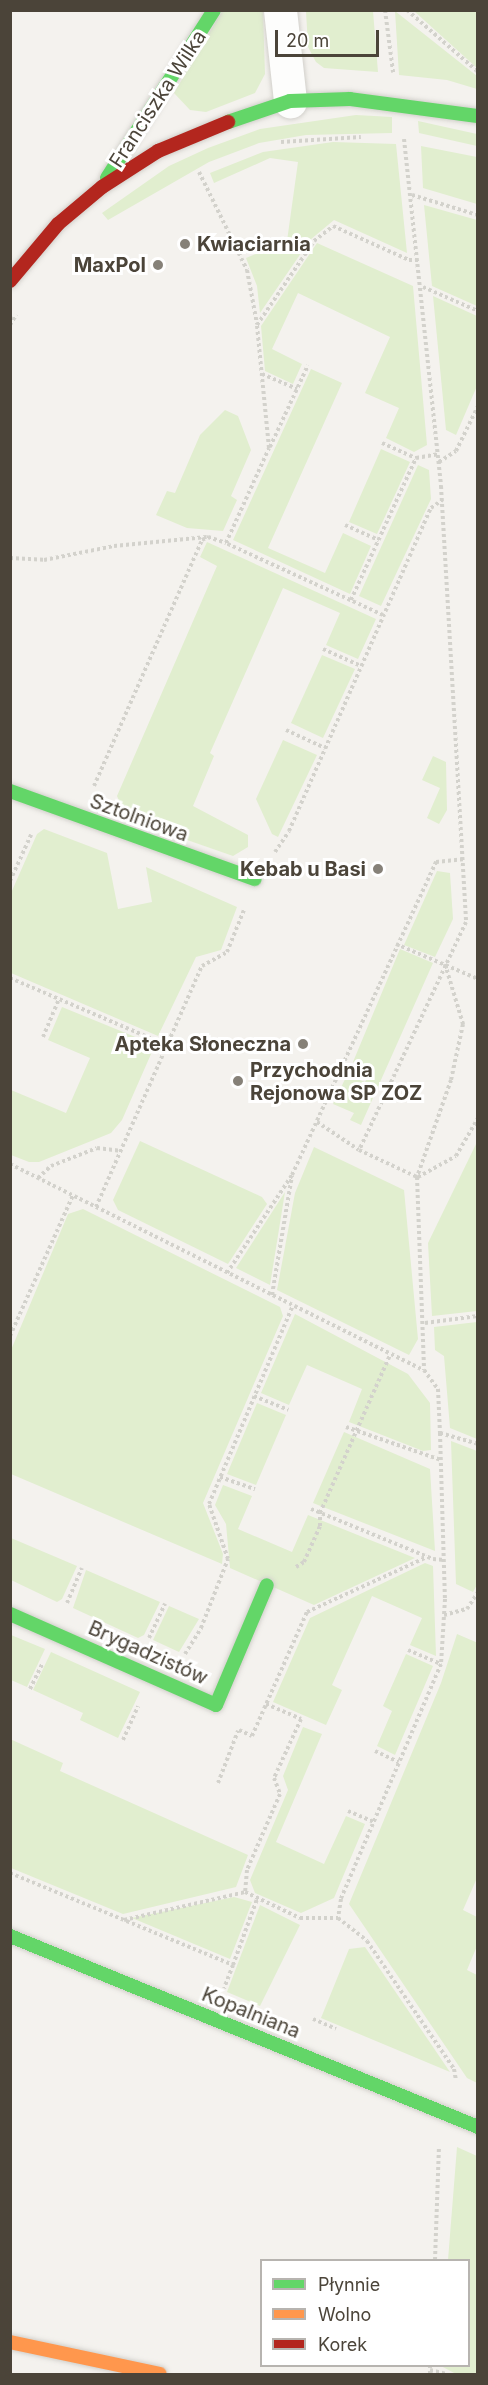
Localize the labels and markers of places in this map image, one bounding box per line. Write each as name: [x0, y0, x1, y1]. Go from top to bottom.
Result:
place label: Kwiaciarnia: [197, 232, 311, 256]
marker: Kwiaciarnia: [178, 237, 192, 251]
place label: MaxPol: [74, 253, 146, 277]
marker: MaxPol: [151, 258, 165, 272]
place label: Kebab u Basi: [240, 857, 366, 881]
marker: Kebab u Basi: [371, 862, 385, 876]
place label: Apteka Słoneczna: [114, 1032, 291, 1056]
marker: Apteka Słoneczna: [296, 1037, 310, 1051]
place label: Przychodnia Rejonowa SP ZOZ: [250, 1058, 422, 1105]
marker: Przychodnia Rejonowa SP ZOZ: [231, 1074, 245, 1088]

